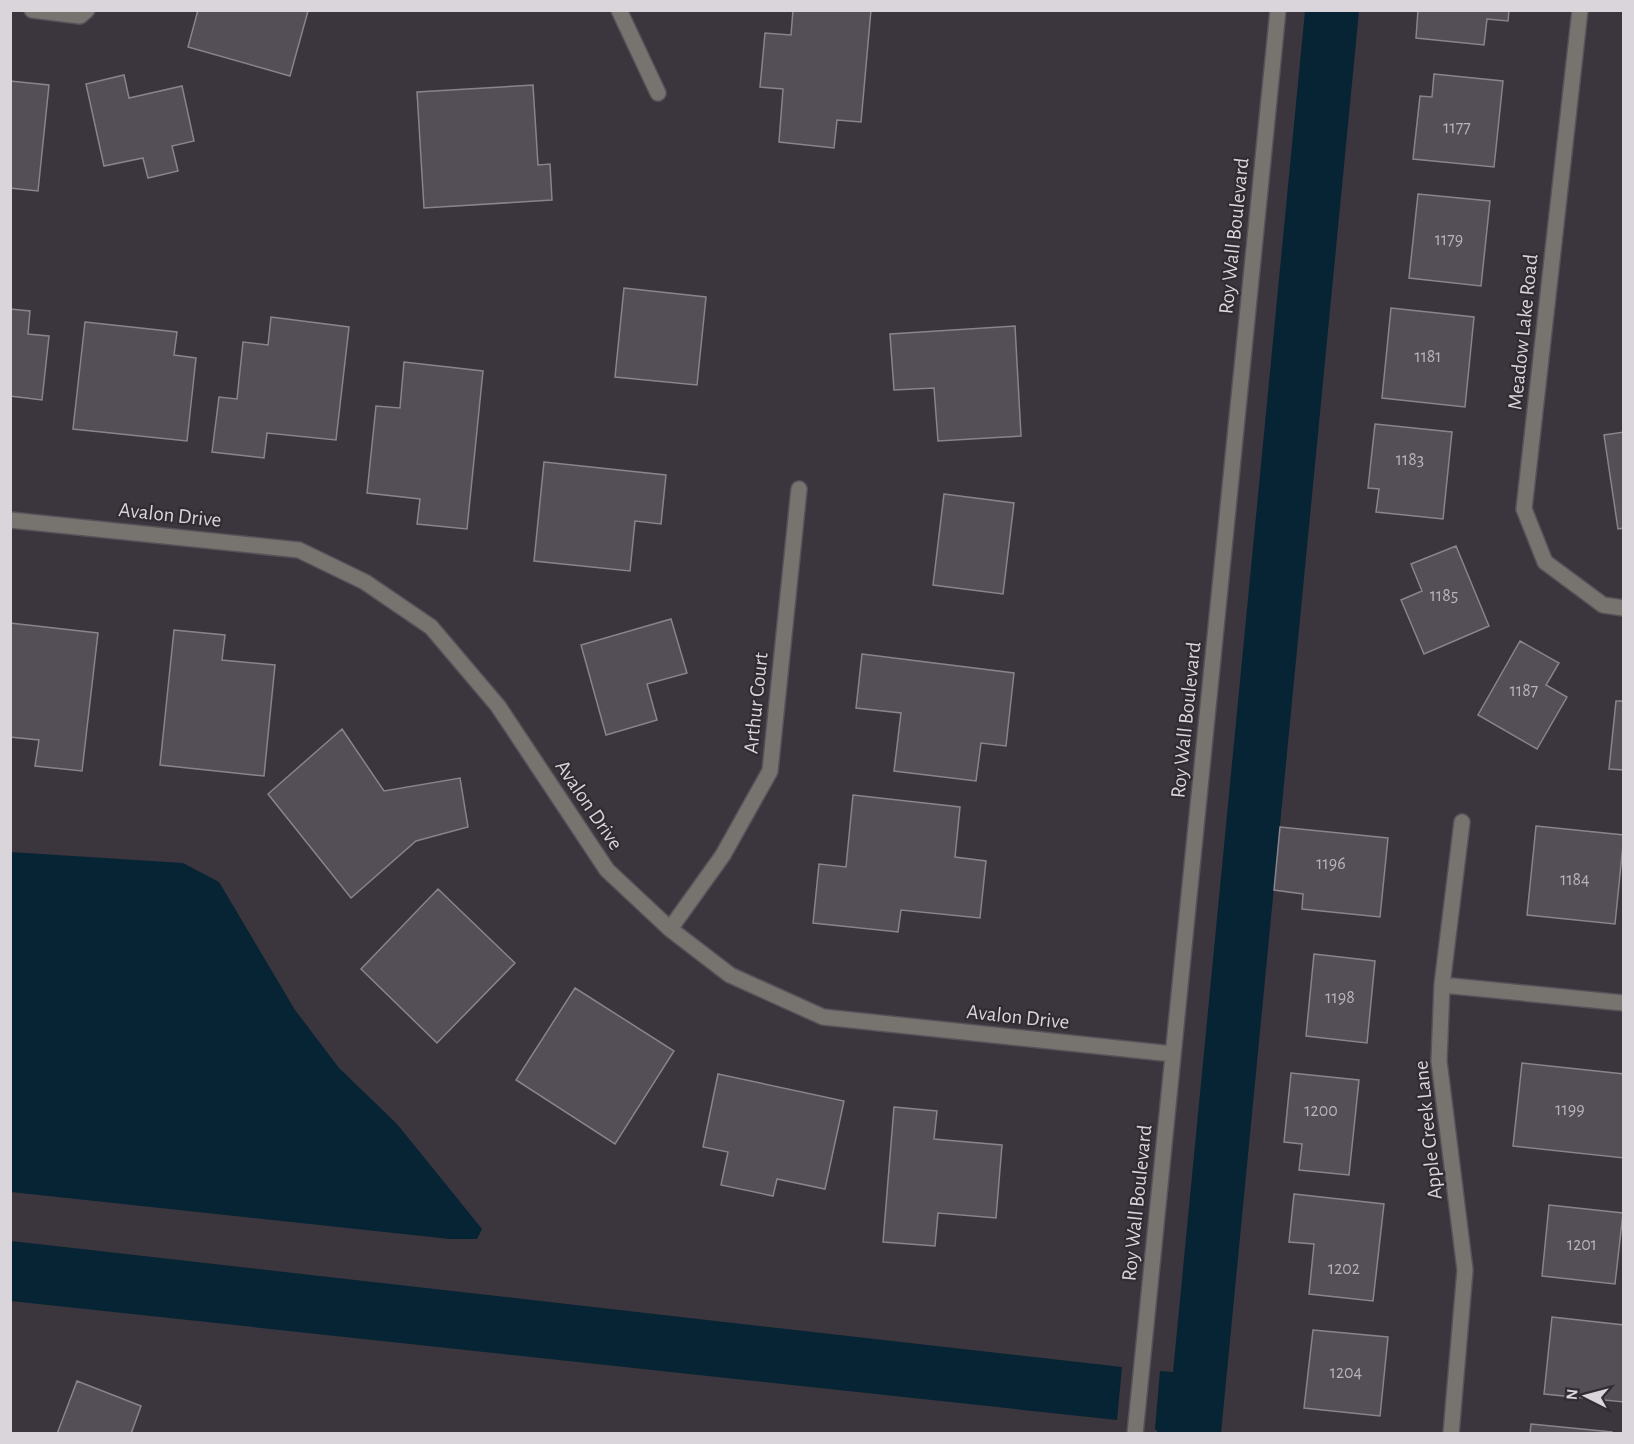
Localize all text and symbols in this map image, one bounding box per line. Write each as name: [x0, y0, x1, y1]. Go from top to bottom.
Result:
house number: 1177: [1443, 119, 1471, 137]
street label: Roy Wall Boulevard: [1215, 157, 1253, 315]
house number: 1179: [1435, 231, 1463, 249]
street label: Meadow Lake Road: [1504, 253, 1542, 411]
house number: 1181: [1414, 348, 1442, 366]
house number: 1183: [1396, 451, 1424, 469]
street label: Avalon Drive: [118, 499, 222, 531]
house number: 1185: [1430, 587, 1458, 605]
street label: Roy Wall Boulevard: [1167, 641, 1205, 799]
street label: Arthur Court: [740, 651, 772, 755]
house number: 1187: [1510, 682, 1538, 700]
street label: Avalon Drive: [551, 756, 627, 854]
house number: 1196: [1316, 855, 1346, 873]
house number: 1184: [1560, 871, 1590, 889]
house number: 1198: [1325, 989, 1355, 1007]
street label: Avalon Drive: [966, 1001, 1070, 1033]
street label: Apple Creek Lane: [1410, 1059, 1446, 1201]
house number: 1199: [1555, 1101, 1585, 1119]
house number: 1200: [1304, 1102, 1338, 1120]
street label: Roy Wall Boulevard: [1118, 1124, 1156, 1282]
house number: 1201: [1567, 1236, 1597, 1254]
house number: 1202: [1328, 1260, 1360, 1278]
house number: 1204: [1330, 1364, 1363, 1382]
north arrow: [1556, 1366, 1616, 1426]
text: N: [1564, 1388, 1581, 1401]

